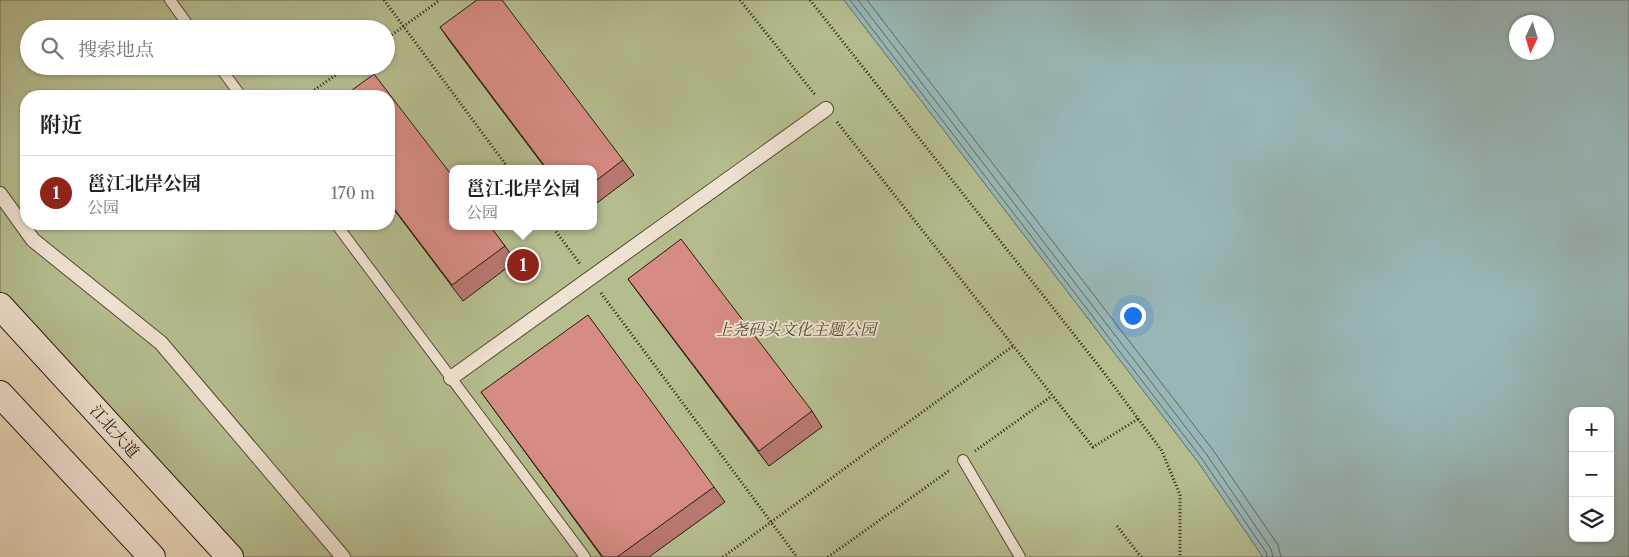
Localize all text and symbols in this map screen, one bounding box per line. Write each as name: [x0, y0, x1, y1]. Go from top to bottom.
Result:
north arrow: [1509, 15, 1554, 60]
search box: [20, 20, 395, 75]
icon: search: [38, 34, 66, 62]
text: 搜索地点: [78, 38, 154, 61]
text: 附近: [40, 112, 82, 137]
popup: [449, 165, 597, 230]
text: 邕江北岸公园: [87, 172, 201, 195]
text: 邕江北岸公园: [466, 177, 580, 200]
text: 1: [52, 183, 60, 203]
text: 170 m: [331, 183, 375, 203]
text: 公园: [87, 197, 119, 217]
text: 公园: [466, 202, 498, 222]
pin: 1: [507, 246, 539, 284]
your location: [1120, 303, 1146, 329]
park label: 上尧码头文化主题公园: [716, 319, 879, 339]
street label: 江北大道: [86, 401, 144, 461]
map controls: [1569, 407, 1614, 542]
button: +: [1569, 407, 1614, 452]
button: −: [1569, 452, 1614, 497]
button: layers: [1569, 497, 1614, 542]

